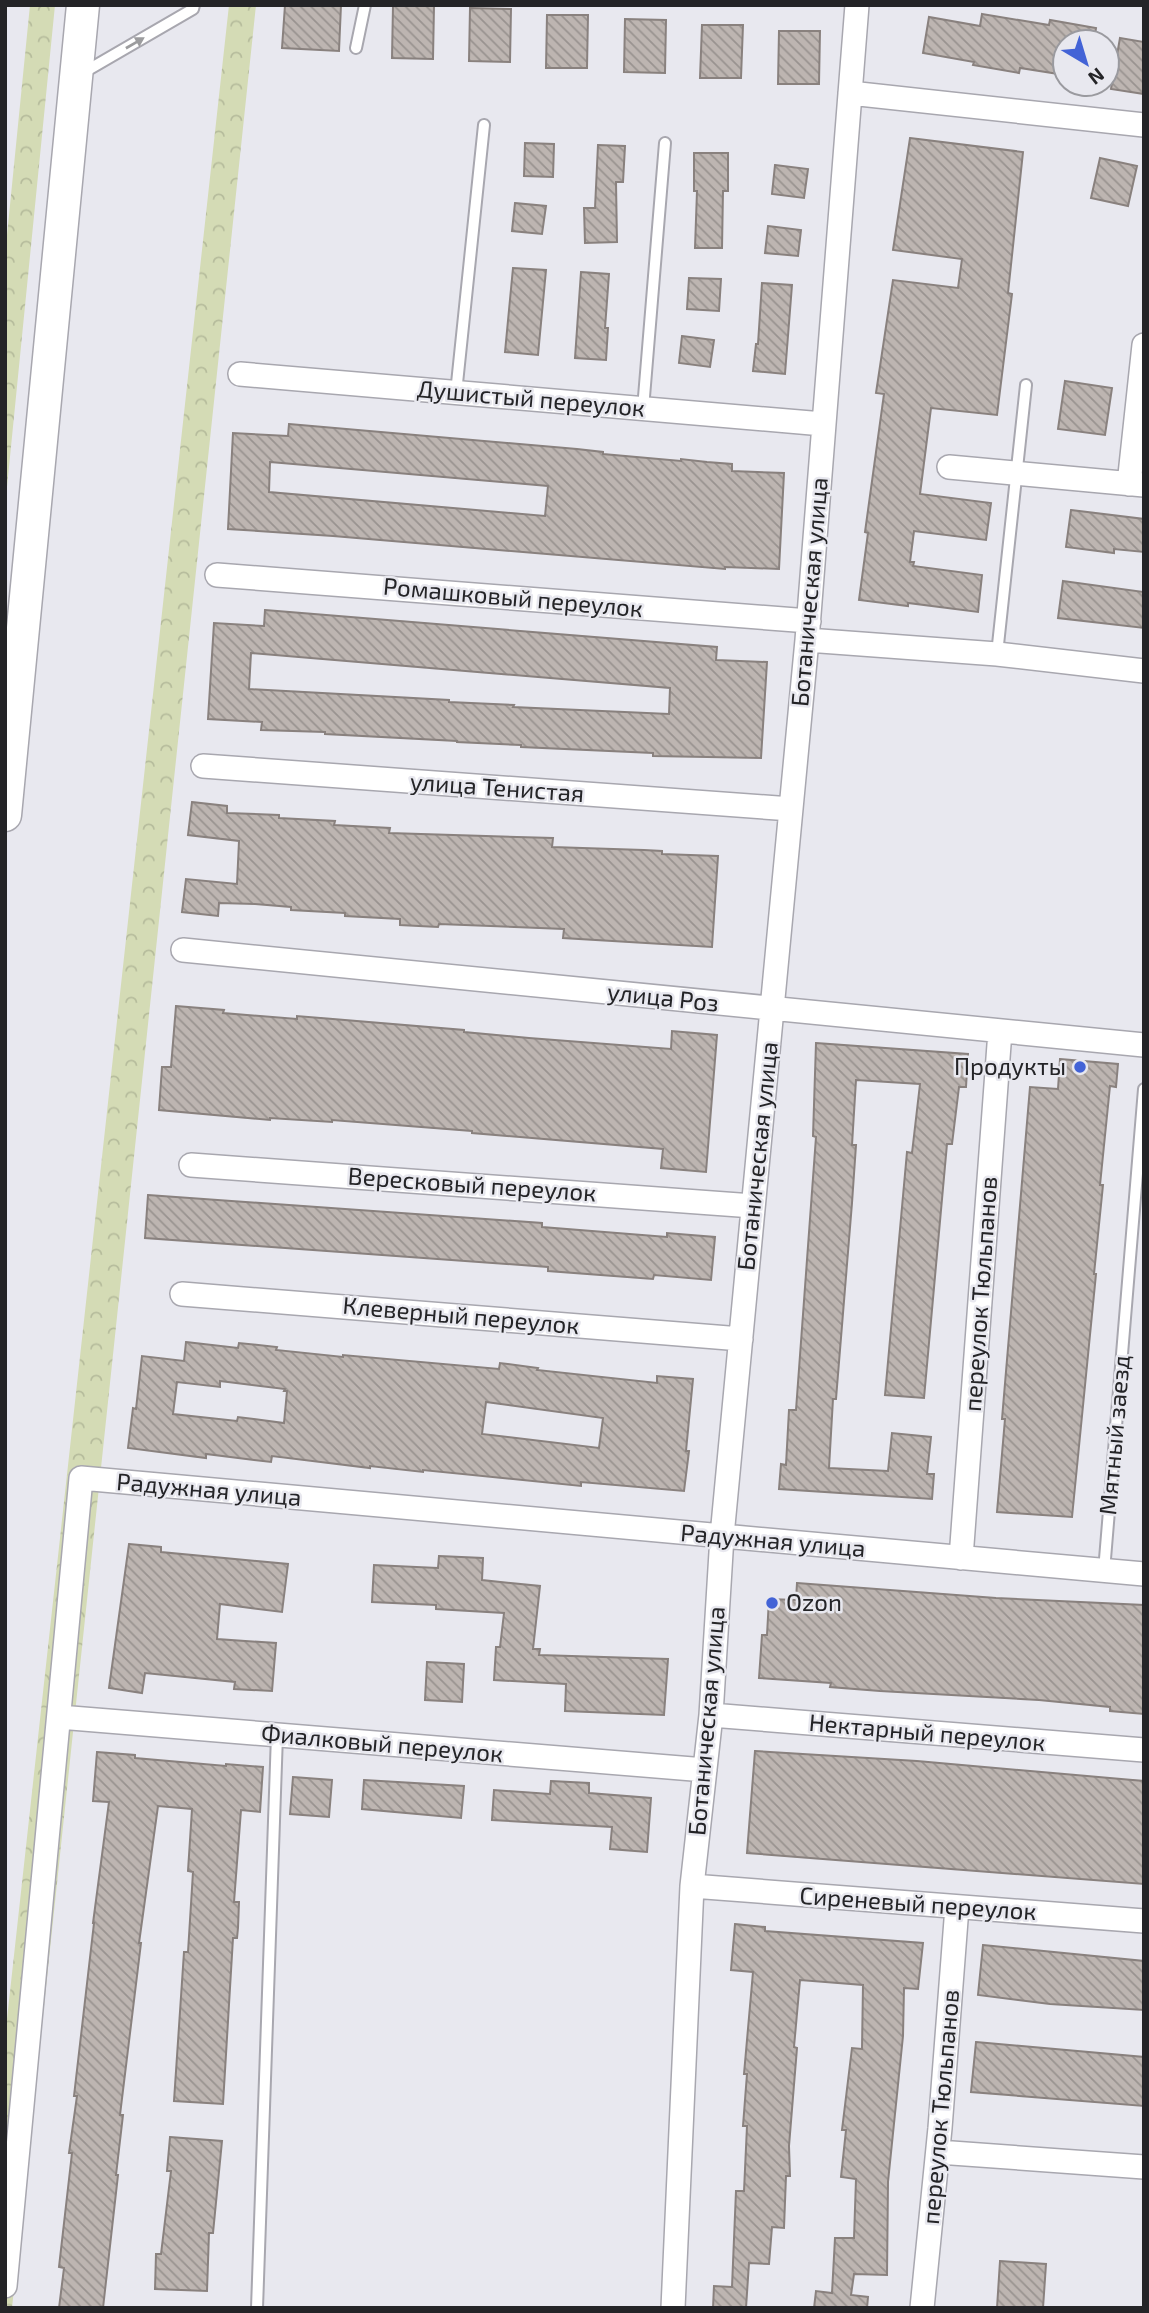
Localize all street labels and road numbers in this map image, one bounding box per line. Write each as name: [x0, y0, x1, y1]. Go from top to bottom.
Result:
street label: Душистый переулок: [416, 373, 646, 423]
street label: Ботаническая улица: [784, 476, 834, 708]
street label: Ромашковый переулок: [382, 571, 644, 623]
street label: улица Тенистая: [409, 766, 585, 808]
street label: улица Роз: [606, 976, 720, 1018]
street label: Ботаническая улица: [730, 1040, 784, 1272]
street label: Вересковый переулок: [347, 1160, 597, 1208]
street label: переулок Тюльпанов: [957, 1175, 1003, 1413]
street label: Клеверный переулок: [342, 1290, 581, 1340]
street label: Мятный заезд: [1092, 1354, 1135, 1516]
street label: Радужная улица: [115, 1466, 303, 1512]
street label: Радужная улица: [679, 1517, 867, 1563]
street label: Ботаническая улица: [681, 1605, 731, 1837]
street label: Нектарный переулок: [808, 1707, 1047, 1757]
street label: Фиалковый переулок: [260, 1717, 504, 1769]
street label: Сиреневый переулок: [799, 1880, 1038, 1926]
street label: переулок Тюльпанов: [915, 1988, 965, 2226]

